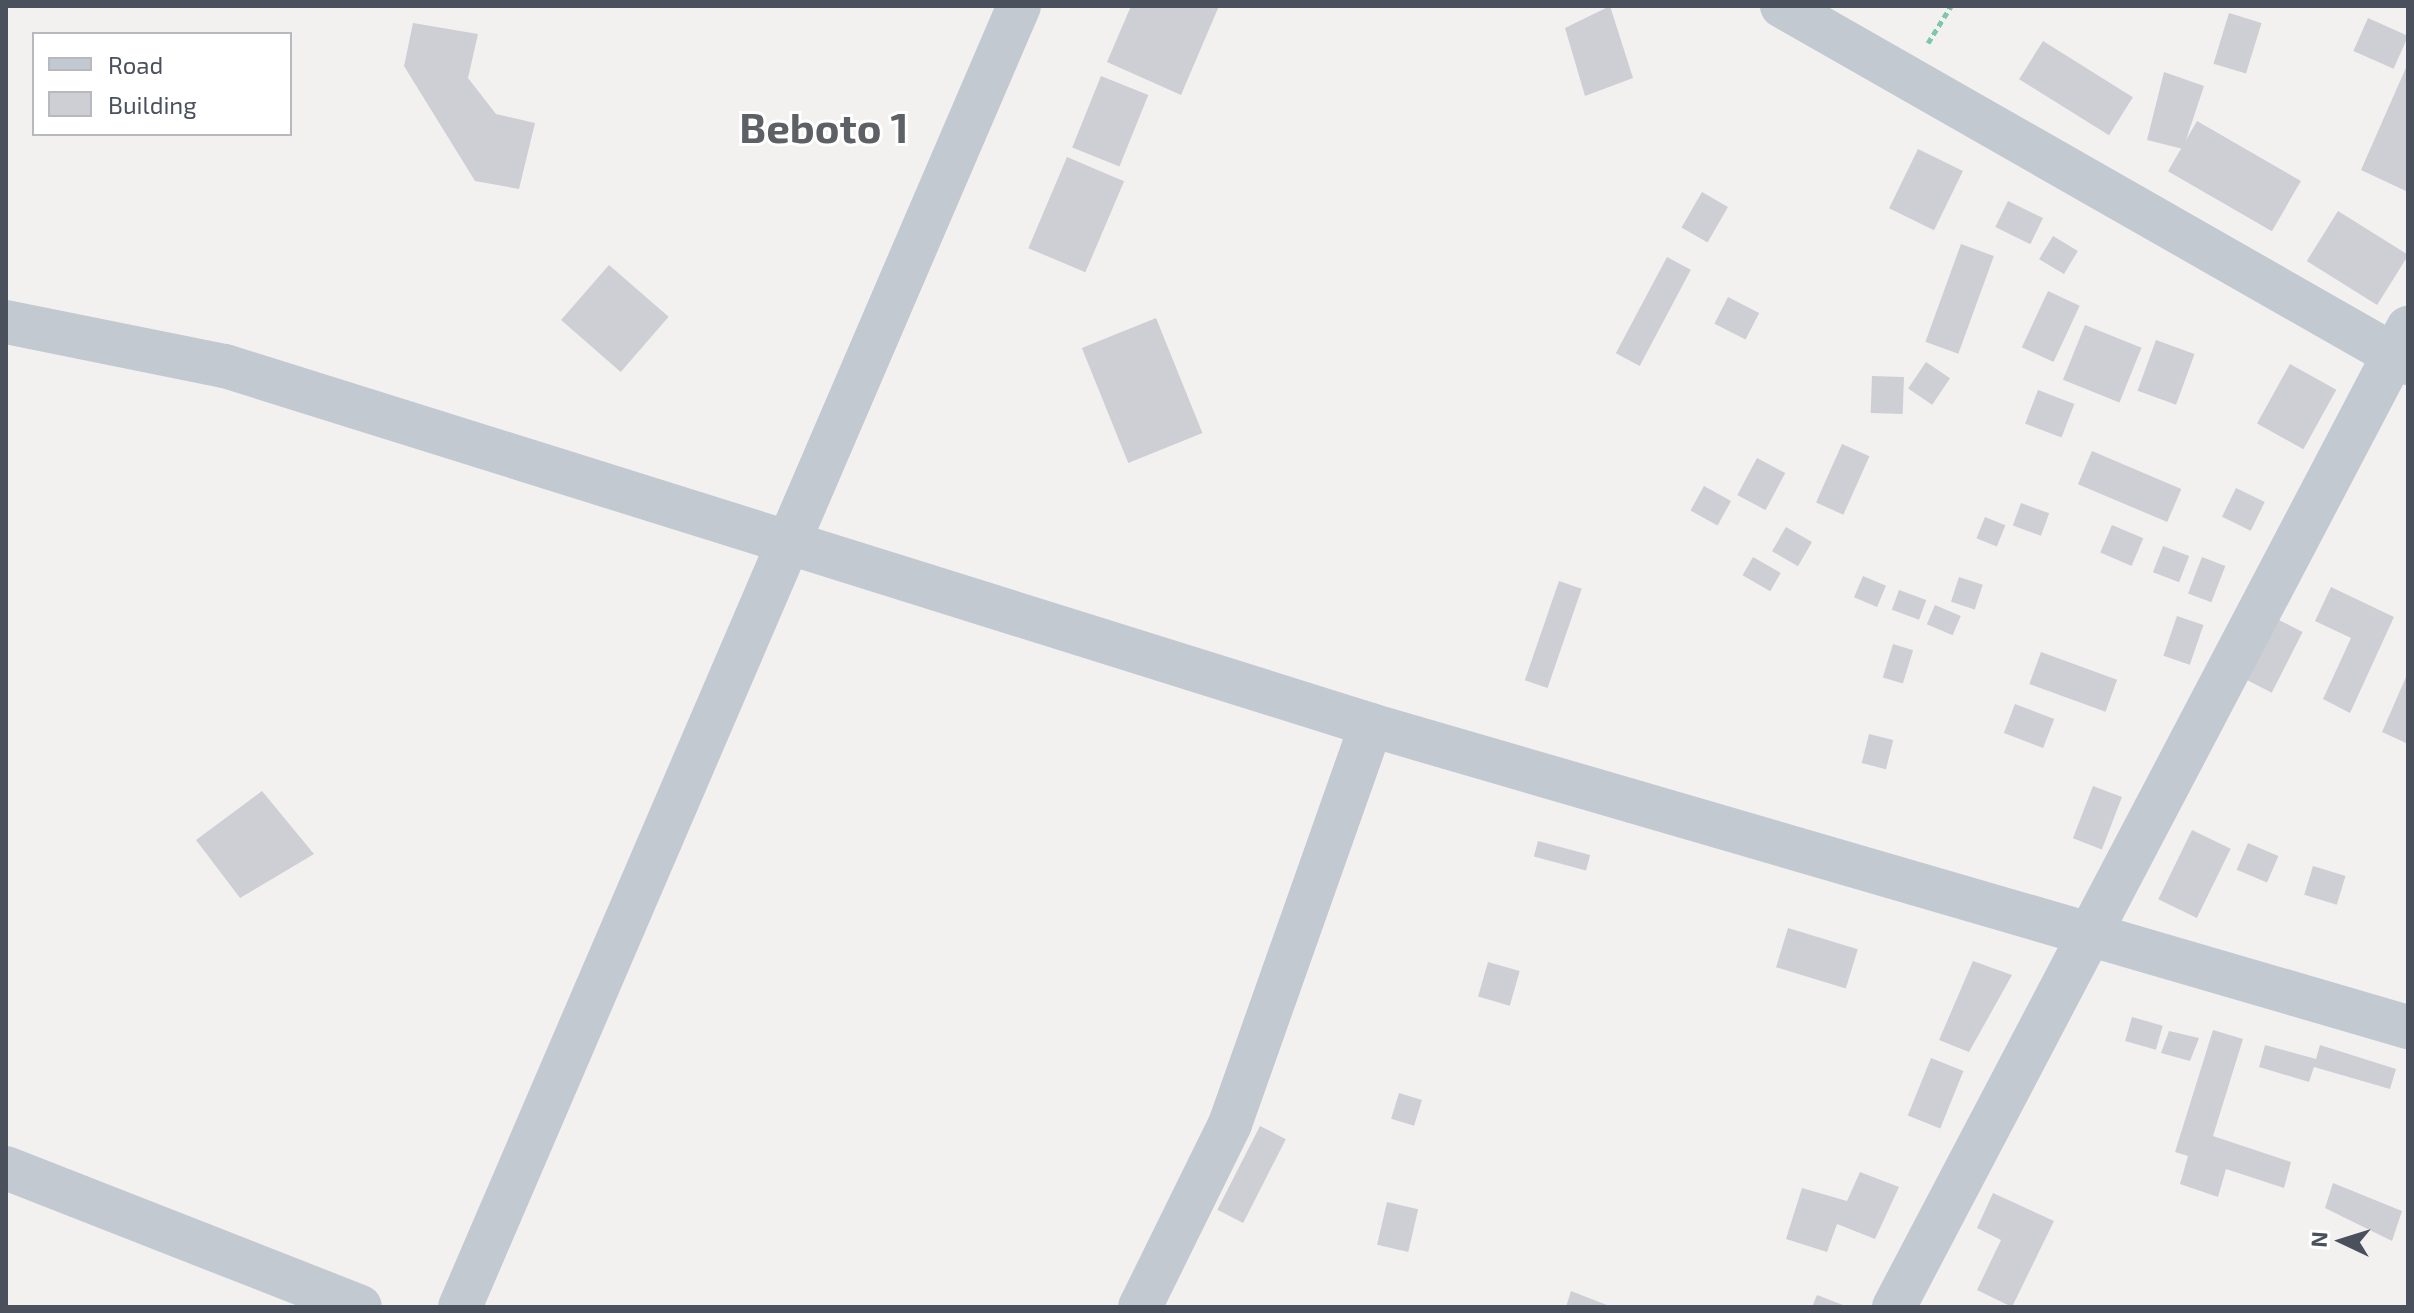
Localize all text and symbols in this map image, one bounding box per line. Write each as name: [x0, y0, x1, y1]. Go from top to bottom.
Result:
legend: [32, 32, 292, 136]
text: Road: [108, 50, 163, 79]
text: Building: [108, 90, 197, 119]
district label: Beboto 1: [739, 101, 909, 151]
north arrow: [2302, 1201, 2382, 1281]
text: N: [2305, 1231, 2332, 1248]

